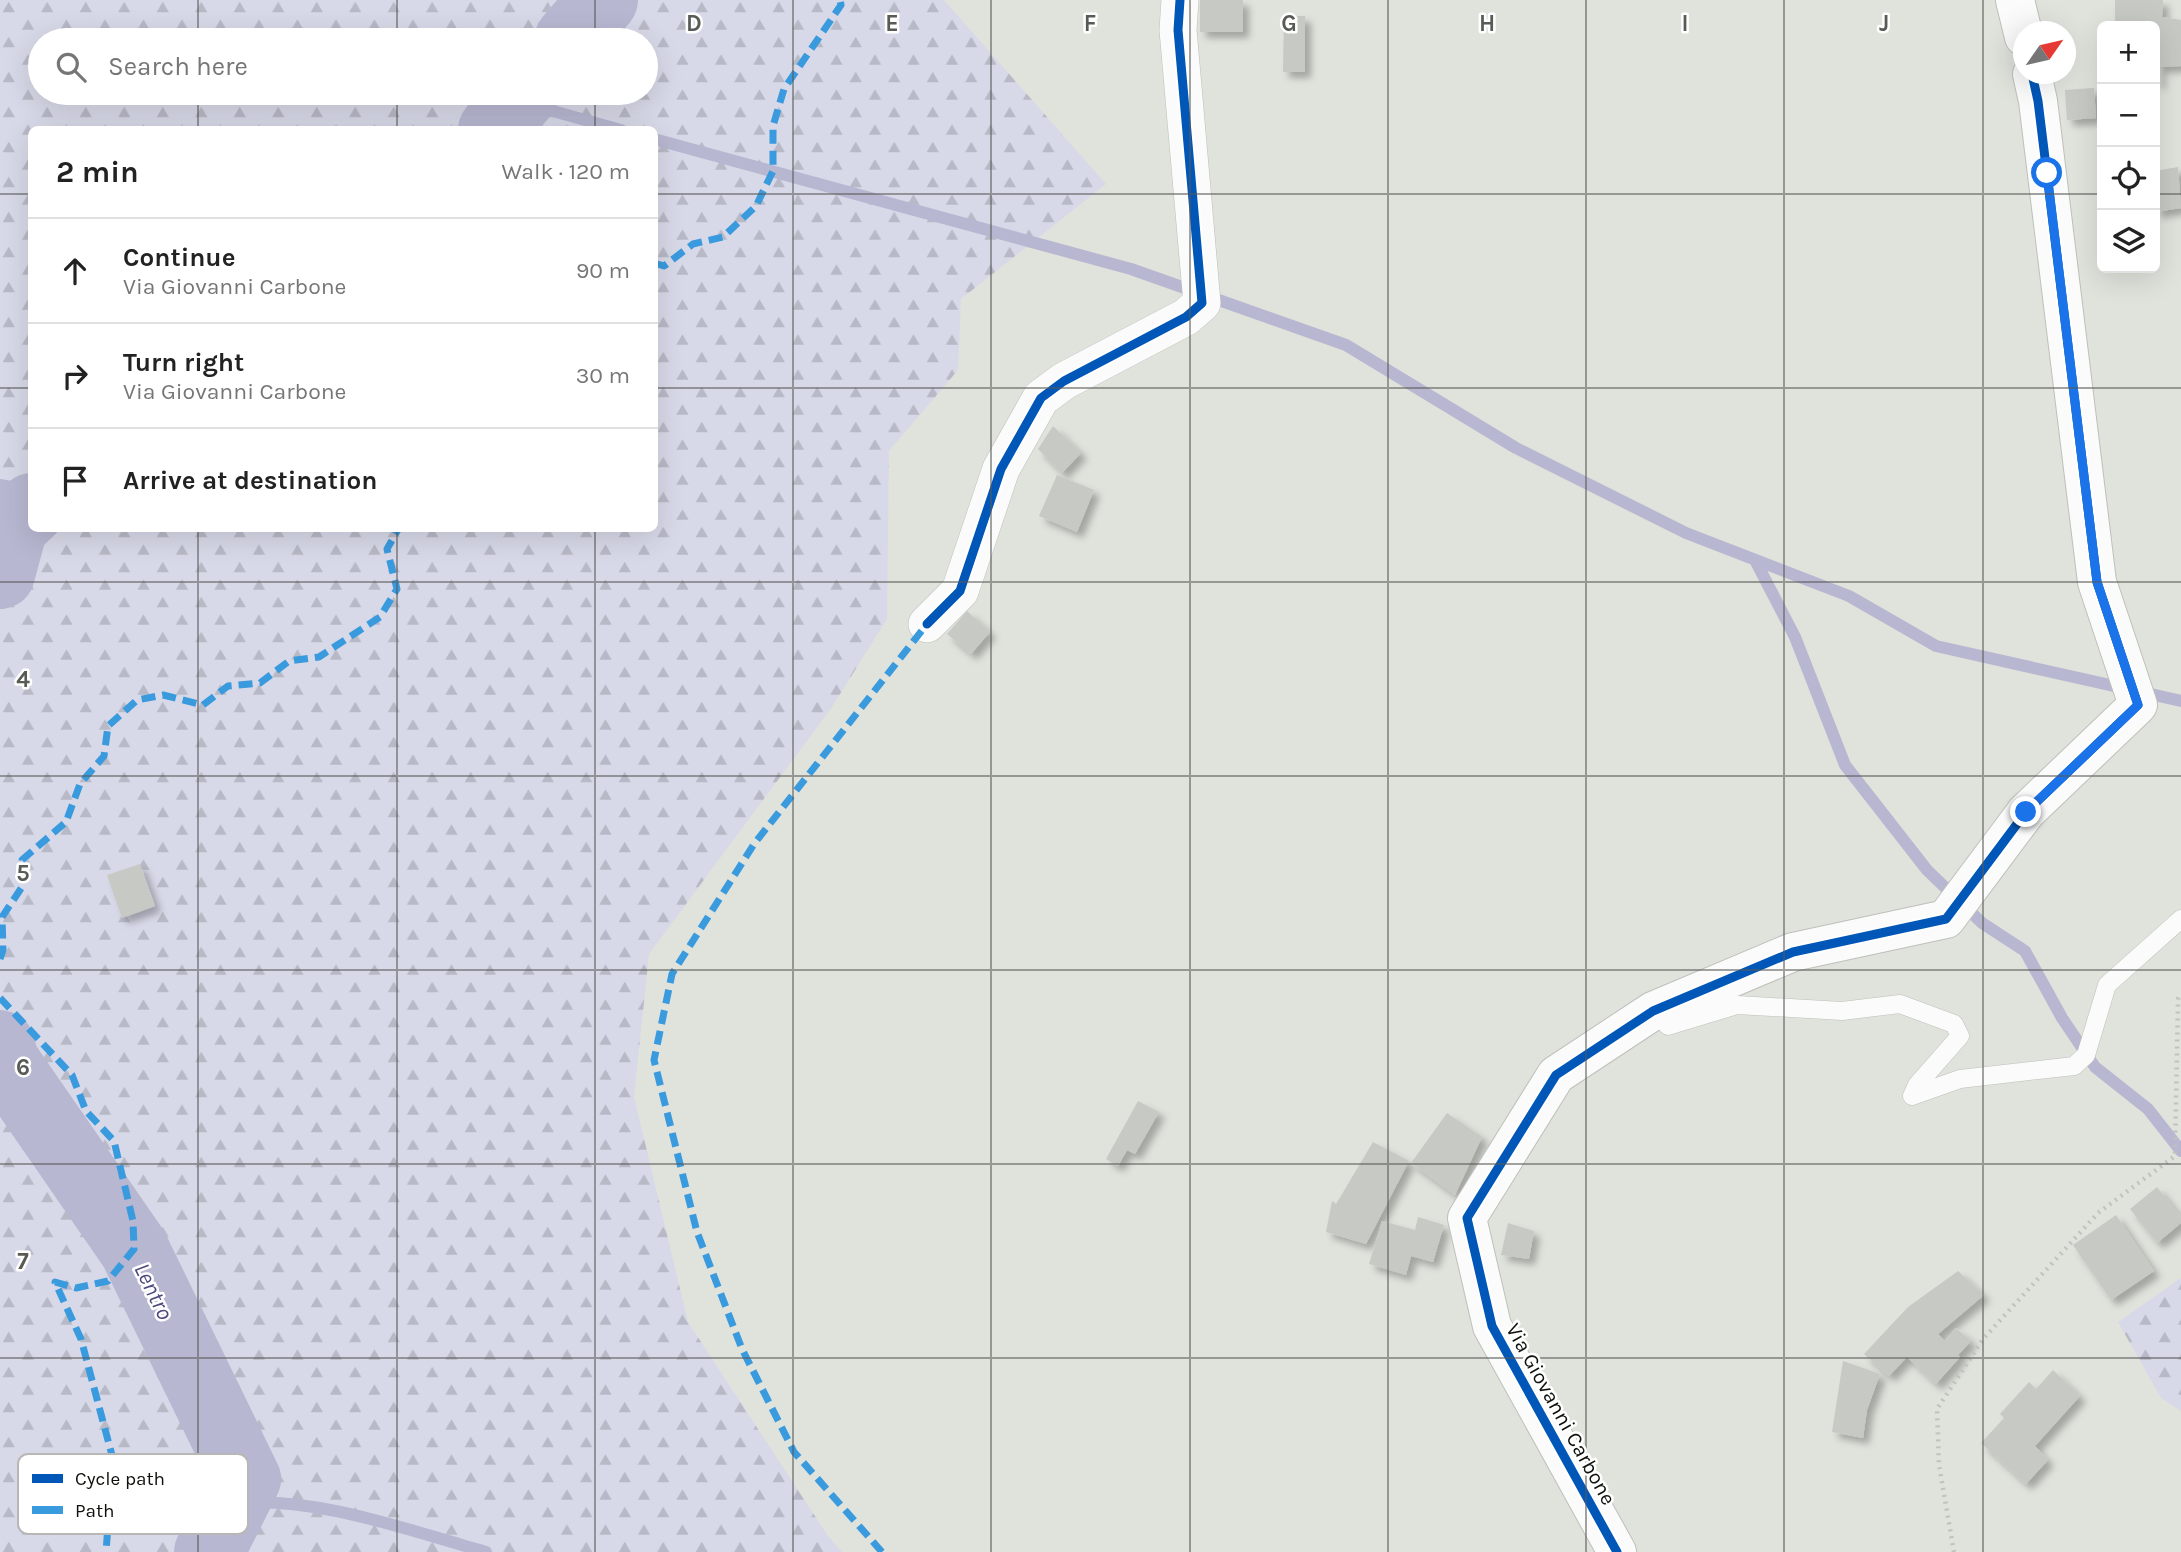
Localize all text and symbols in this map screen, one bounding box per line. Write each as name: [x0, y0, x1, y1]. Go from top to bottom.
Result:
text: D: [686, 10, 702, 37]
text: E: [885, 10, 899, 37]
text: F: [1084, 10, 1096, 37]
text: G: [1281, 10, 1297, 37]
text: H: [1479, 10, 1495, 37]
text: I: [1681, 10, 1689, 37]
text: J: [1879, 10, 1889, 37]
north arrow: [2013, 21, 2076, 84]
map controls: [2097, 21, 2160, 273]
button: +: [2097, 21, 2160, 84]
search box: [28, 28, 658, 105]
icon: search: [52, 48, 90, 86]
text: Search here: [108, 51, 248, 82]
button: −: [2097, 84, 2160, 147]
button: locate: [2097, 147, 2160, 210]
text: 2 min: [56, 154, 139, 190]
route start: [2031, 157, 2062, 188]
text: Walk · 120 m: [502, 158, 630, 185]
button: layers: [2097, 210, 2160, 273]
text: Continue: [123, 242, 235, 273]
icon: ahead: [56, 252, 94, 290]
text: 90 m: [576, 257, 630, 284]
text: Via Giovanni Carbone: [123, 273, 346, 300]
text: Turn right: [123, 347, 244, 378]
icon: right: [56, 357, 94, 395]
text: 30 m: [576, 362, 630, 389]
text: Via Giovanni Carbone: [123, 378, 346, 405]
icon: arrive: [56, 462, 94, 500]
text: Arrive at destination: [123, 465, 377, 496]
text: 4: [16, 666, 30, 693]
route end: [2010, 796, 2041, 827]
text: 5: [16, 860, 30, 887]
text: 6: [16, 1054, 30, 1081]
text: 7: [17, 1248, 29, 1275]
water label: Lentro: [128, 1258, 179, 1324]
street label: Via Giovanni Carbone: [1501, 1319, 1621, 1509]
legend: [18, 1454, 248, 1534]
text: Cycle path: [75, 1468, 165, 1490]
text: Path: [75, 1500, 115, 1522]

